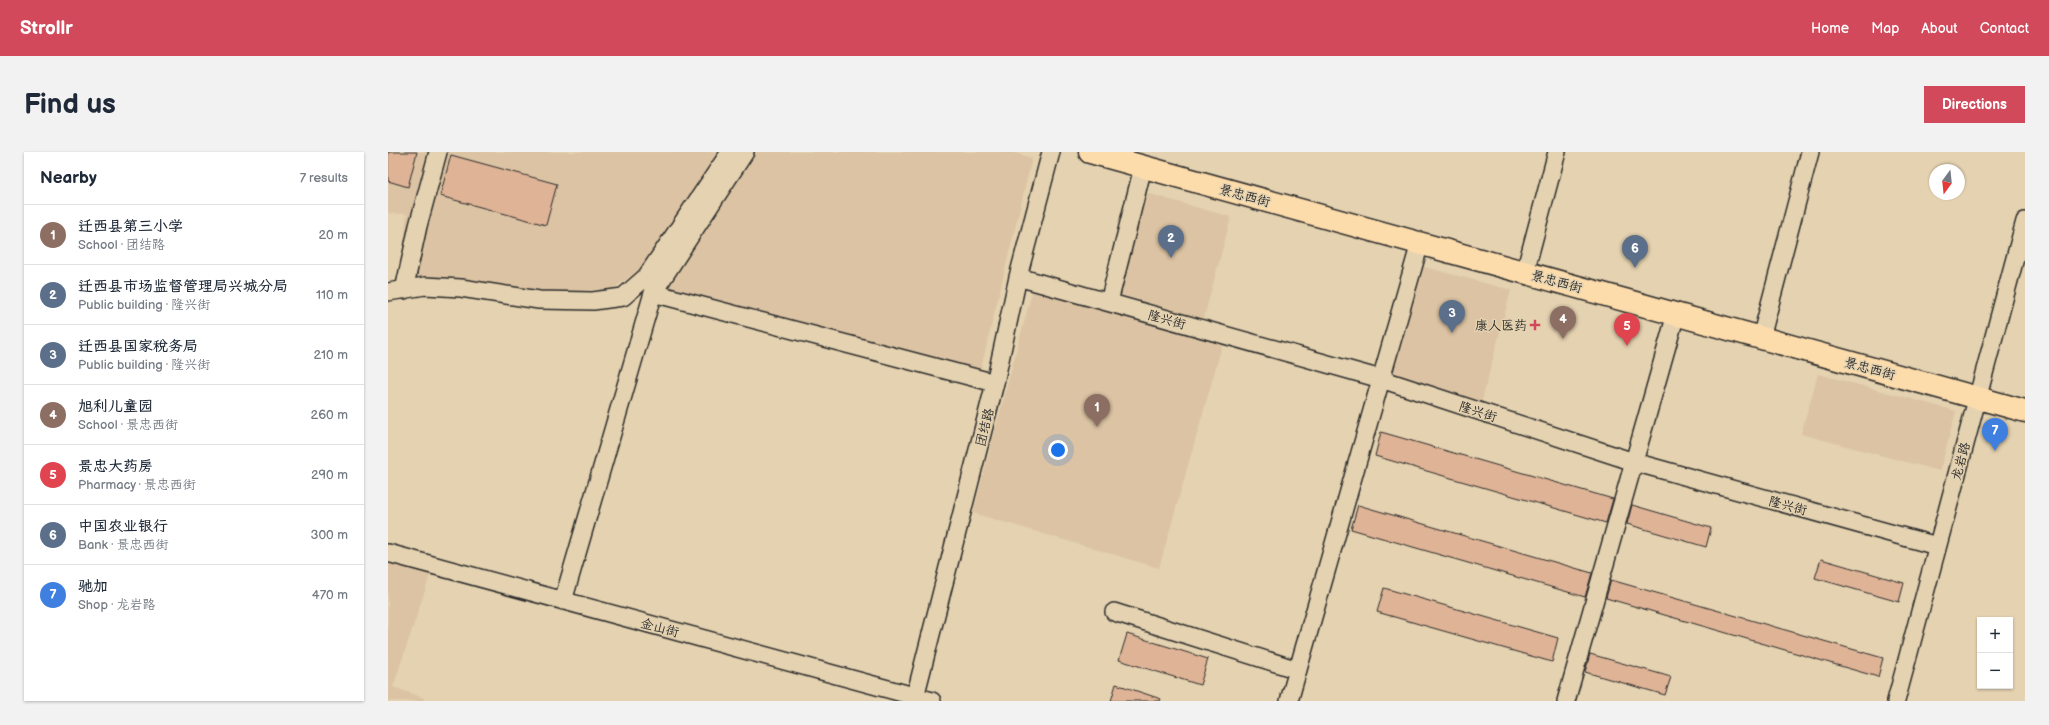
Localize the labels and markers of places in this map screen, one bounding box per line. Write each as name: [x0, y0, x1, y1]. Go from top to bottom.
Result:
pin: 2: [1158, 225, 1184, 258]
pin: 6: [1622, 235, 1648, 268]
pin: 3: [1439, 300, 1465, 333]
pin: 4: [1550, 306, 1576, 339]
pin: 5: [1614, 313, 1640, 346]
place label: 康人医药: [1475, 318, 1527, 334]
marker: 康人医药: [1530, 320, 1540, 330]
pin: 1: [1084, 394, 1110, 427]
pin: 7: [1982, 418, 2008, 451]

